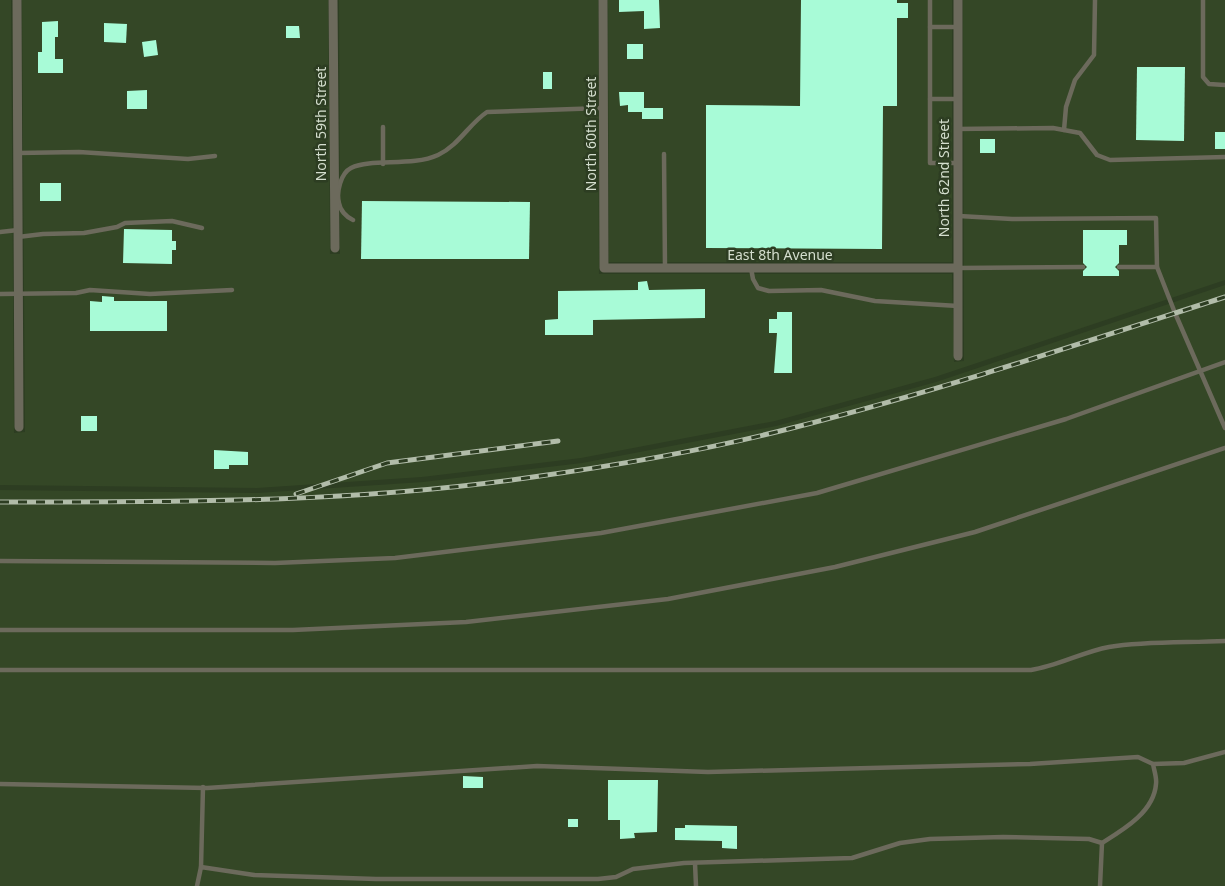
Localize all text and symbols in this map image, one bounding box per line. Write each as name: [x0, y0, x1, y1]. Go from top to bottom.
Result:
street label: North 59th Street: [311, 67, 330, 181]
street label: North 60th Street: [581, 77, 600, 191]
street label: North 62nd Street: [934, 119, 953, 237]
street label: East 8th Avenue: [727, 245, 833, 264]

